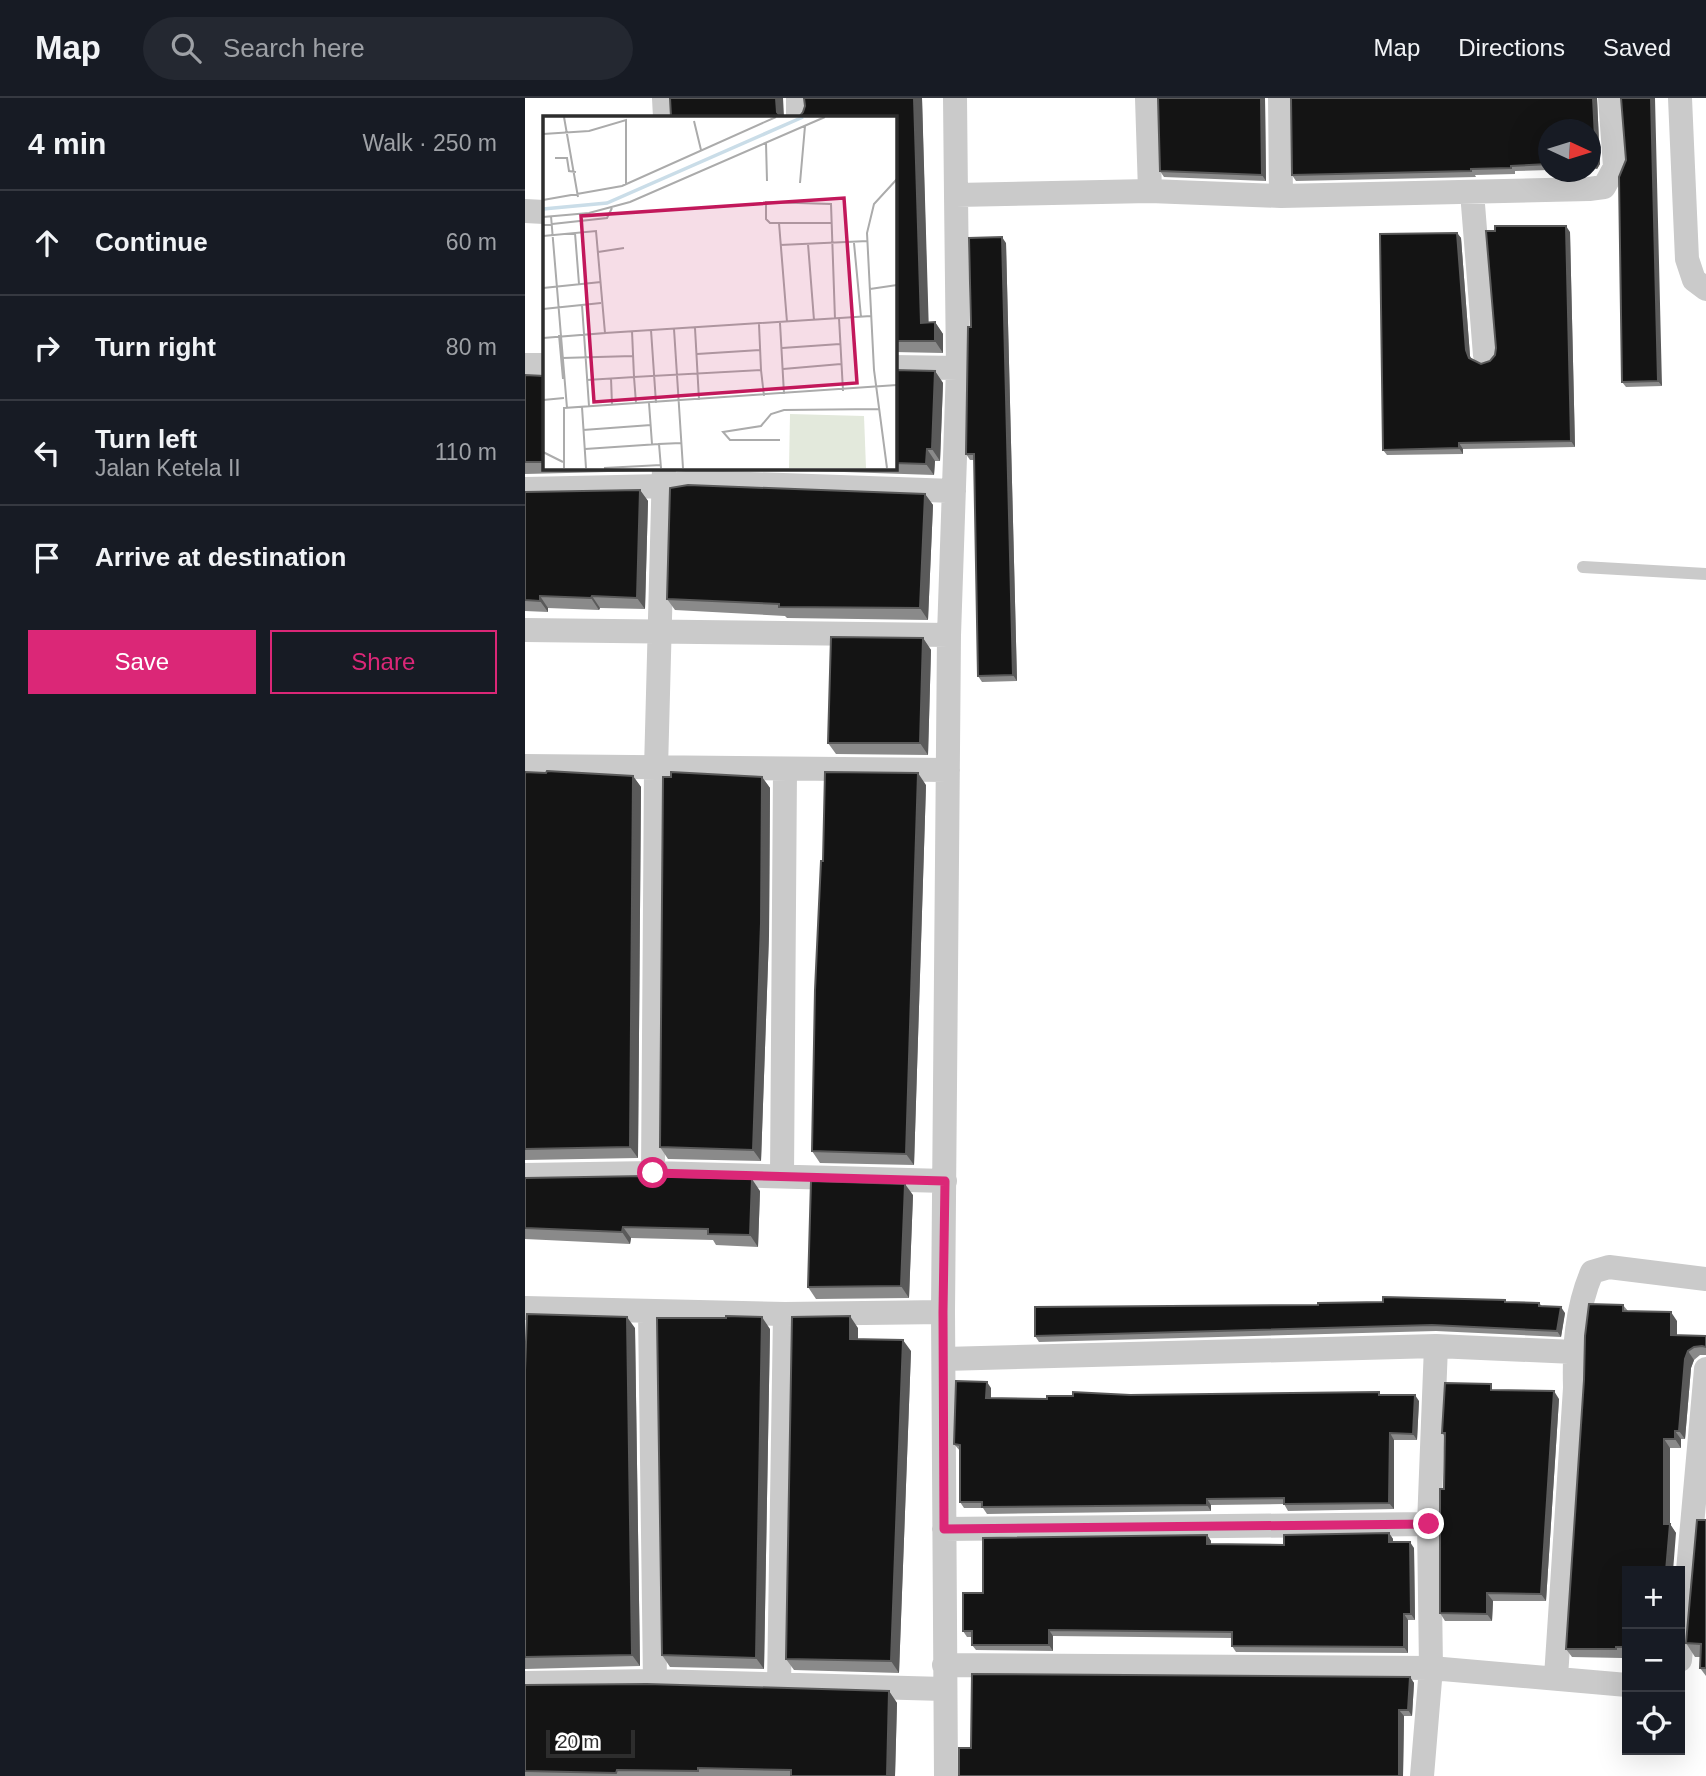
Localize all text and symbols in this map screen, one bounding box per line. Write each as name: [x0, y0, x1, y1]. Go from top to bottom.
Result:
search box: [143, 17, 633, 80]
text: Map: [35, 29, 101, 66]
icon: search: [167, 29, 205, 67]
text: Search here: [223, 33, 365, 63]
text: Map: [1374, 34, 1420, 61]
text: Directions: [1458, 34, 1565, 61]
text: Saved: [1603, 34, 1671, 61]
inset map: [543, 116, 896, 469]
north arrow: [1538, 119, 1601, 182]
text: 4 min: [28, 127, 106, 160]
text: Walk · 250 m: [362, 130, 497, 156]
icon: ahead: [28, 224, 66, 262]
text: Continue: [95, 227, 208, 257]
text: 60 m: [446, 229, 497, 255]
icon: right: [28, 329, 66, 367]
text: Turn right: [95, 332, 216, 362]
text: 80 m: [446, 334, 497, 360]
text: Turn left: [95, 424, 197, 454]
icon: left: [28, 434, 66, 472]
text: 110 m: [435, 439, 497, 465]
text: Jalan Ketela II: [95, 455, 241, 481]
icon: arrive: [28, 539, 66, 577]
text: Arrive at destination: [95, 542, 346, 572]
button: Save: [28, 630, 256, 694]
button: Share: [270, 630, 497, 694]
route start: [637, 1157, 668, 1188]
route end: [1413, 1508, 1444, 1539]
map controls: [1622, 1566, 1685, 1755]
button: +: [1622, 1566, 1685, 1629]
button: −: [1622, 1629, 1685, 1692]
button: locate: [1622, 1692, 1685, 1755]
scale bar: [546, 1727, 635, 1759]
text: 20 m: [557, 1731, 599, 1752]

